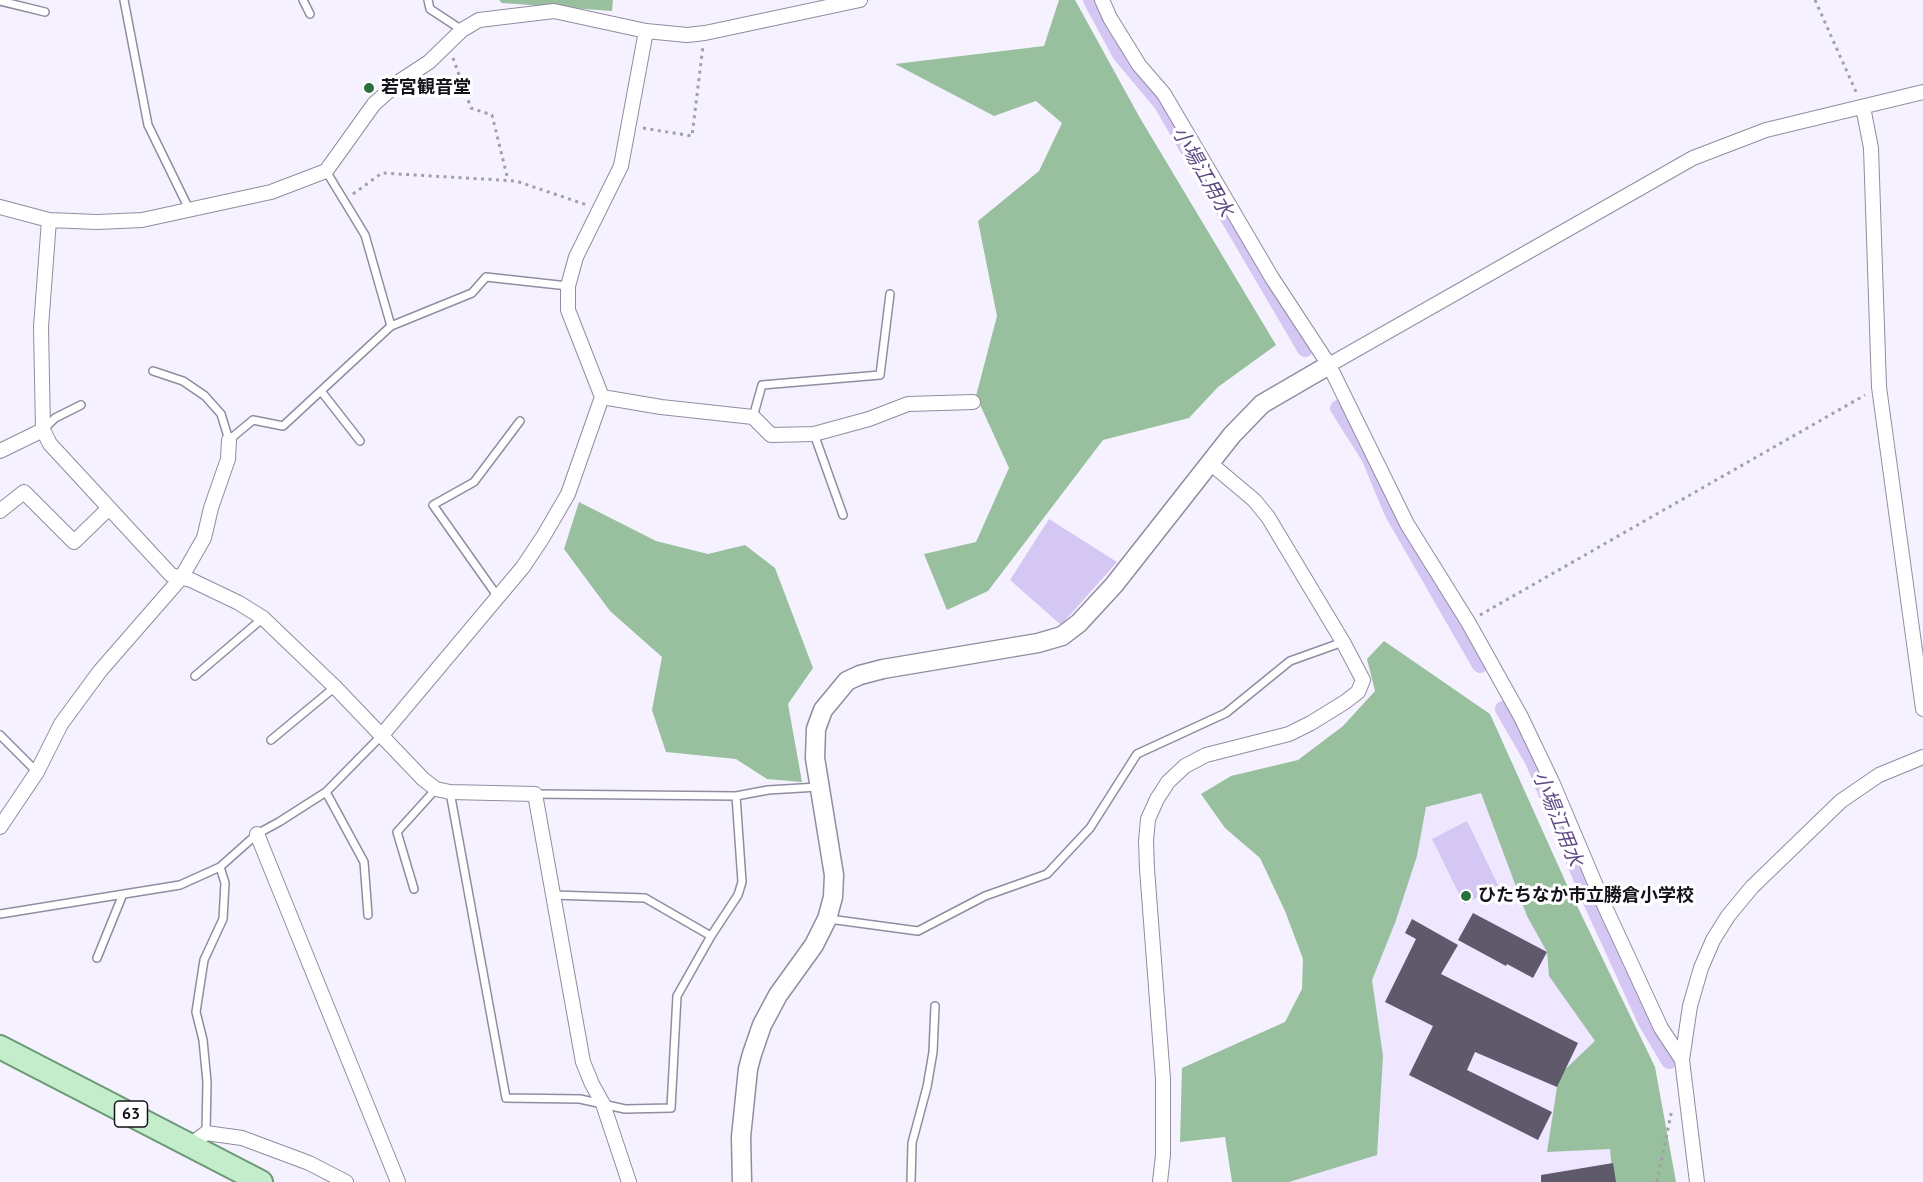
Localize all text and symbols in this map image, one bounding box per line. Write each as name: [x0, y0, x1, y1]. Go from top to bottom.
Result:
place label: 若宮観音堂: [381, 77, 471, 99]
marker: 若宮観音堂: [362, 81, 376, 95]
water label: 小場江用水: [1167, 123, 1237, 221]
water label: 小場江用水: [1527, 768, 1587, 870]
place label: ひたちなか市立勝倉小学校: [1478, 885, 1694, 907]
marker: ひたちなか市立勝倉小学校: [1459, 889, 1473, 903]
road number: 63: [114, 1101, 148, 1127]

